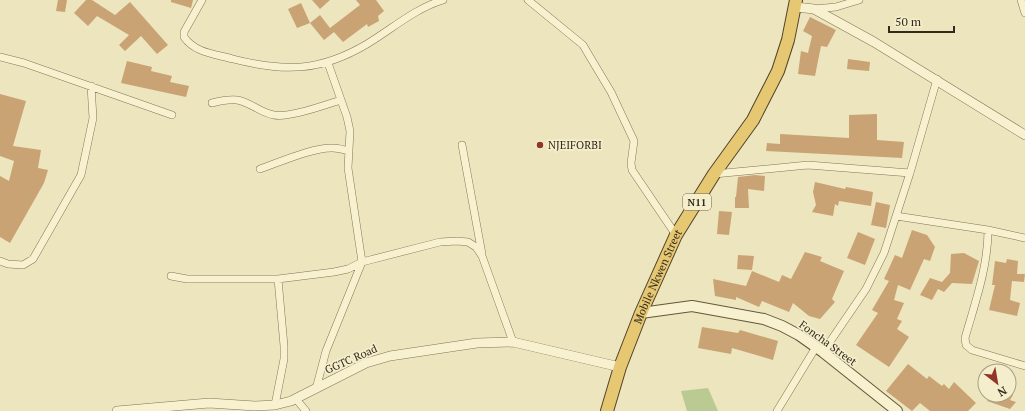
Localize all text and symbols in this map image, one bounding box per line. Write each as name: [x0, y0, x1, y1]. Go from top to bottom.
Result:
scale bar: [889, 8, 954, 34]
text: 50 m: [895, 14, 922, 29]
place label: NJEIFORBI: [548, 138, 602, 152]
marker: NJEIFORBI: [535, 140, 545, 150]
road number: N11: [683, 194, 711, 210]
street label: Mobile Nkwen Street: [630, 226, 685, 326]
street label: Foncha Street: [796, 317, 860, 369]
street label: GGTC Road: [323, 341, 379, 377]
north arrow: [977, 363, 1017, 403]
text: N: [994, 383, 1009, 400]

